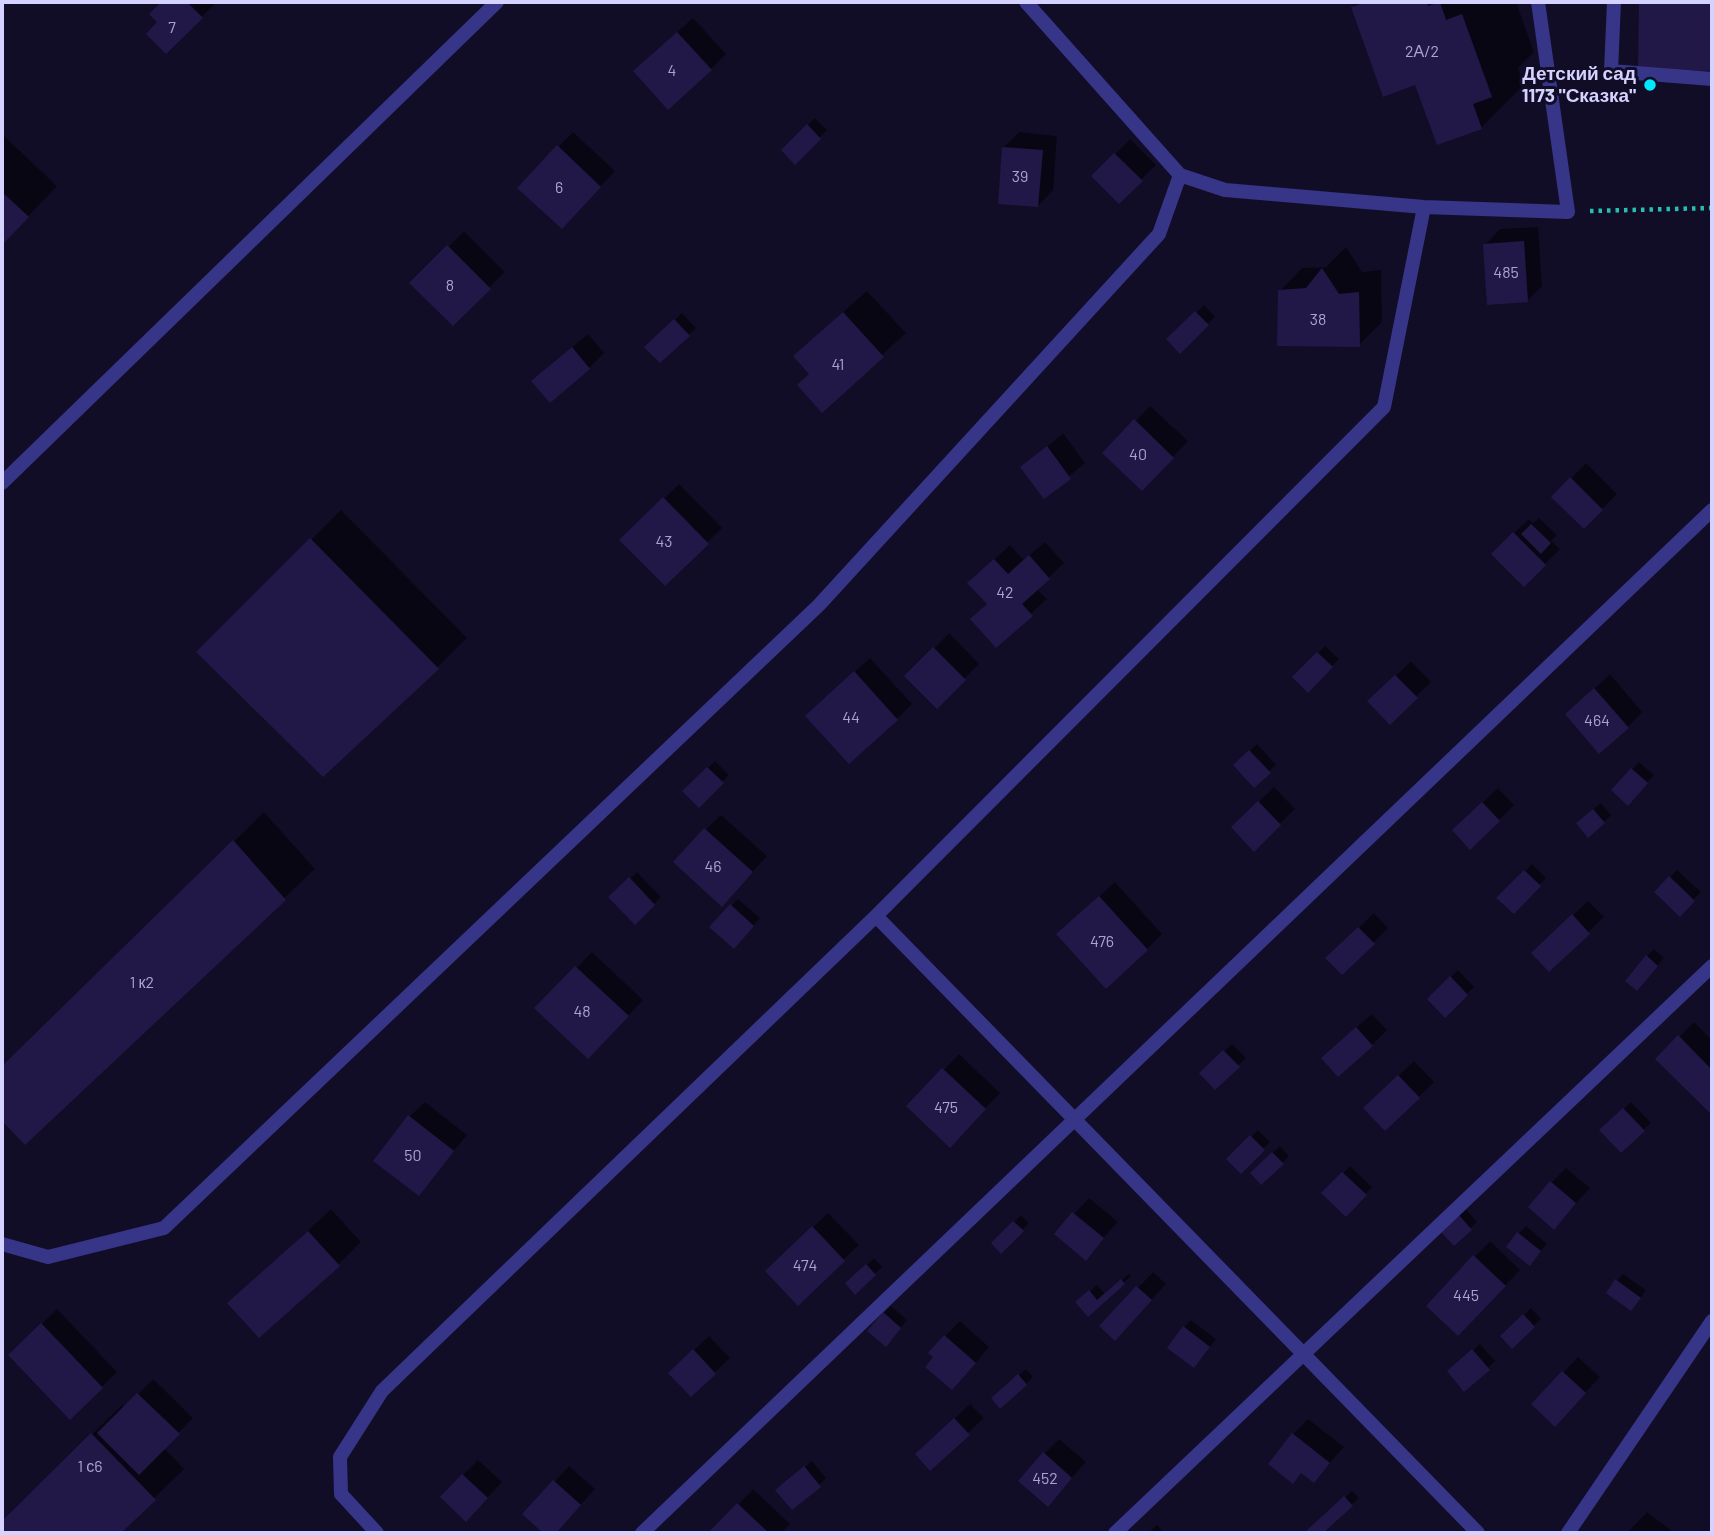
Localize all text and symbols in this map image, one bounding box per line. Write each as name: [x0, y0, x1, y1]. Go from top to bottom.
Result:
house number: 7: [168, 18, 176, 38]
house number: 2А/2: [1405, 42, 1439, 62]
house number: 4: [668, 61, 676, 81]
place label: Детский сад 1173 "Сказка": [1522, 63, 1636, 107]
marker: Детский сад 1173 "Сказка": [1642, 77, 1658, 93]
house number: 39: [1012, 167, 1028, 187]
house number: 6: [555, 178, 563, 198]
house number: 485: [1493, 263, 1519, 283]
house number: 8: [446, 276, 454, 296]
house number: 38: [1310, 310, 1326, 330]
house number: 41: [832, 355, 844, 375]
house number: 40: [1129, 445, 1147, 465]
house number: 43: [655, 532, 673, 552]
house number: 42: [996, 583, 1014, 603]
house number: 44: [842, 708, 860, 728]
house number: 464: [1584, 711, 1610, 731]
house number: 46: [704, 857, 722, 877]
house number: 476: [1090, 932, 1114, 952]
house number: 1 к2: [130, 973, 154, 993]
house number: 48: [573, 1002, 591, 1022]
house number: 475: [934, 1098, 958, 1118]
house number: 50: [404, 1146, 422, 1166]
house number: 474: [793, 1256, 817, 1276]
house number: 445: [1453, 1286, 1479, 1306]
house number: 1 с6: [77, 1457, 103, 1477]
house number: 452: [1032, 1469, 1058, 1489]

